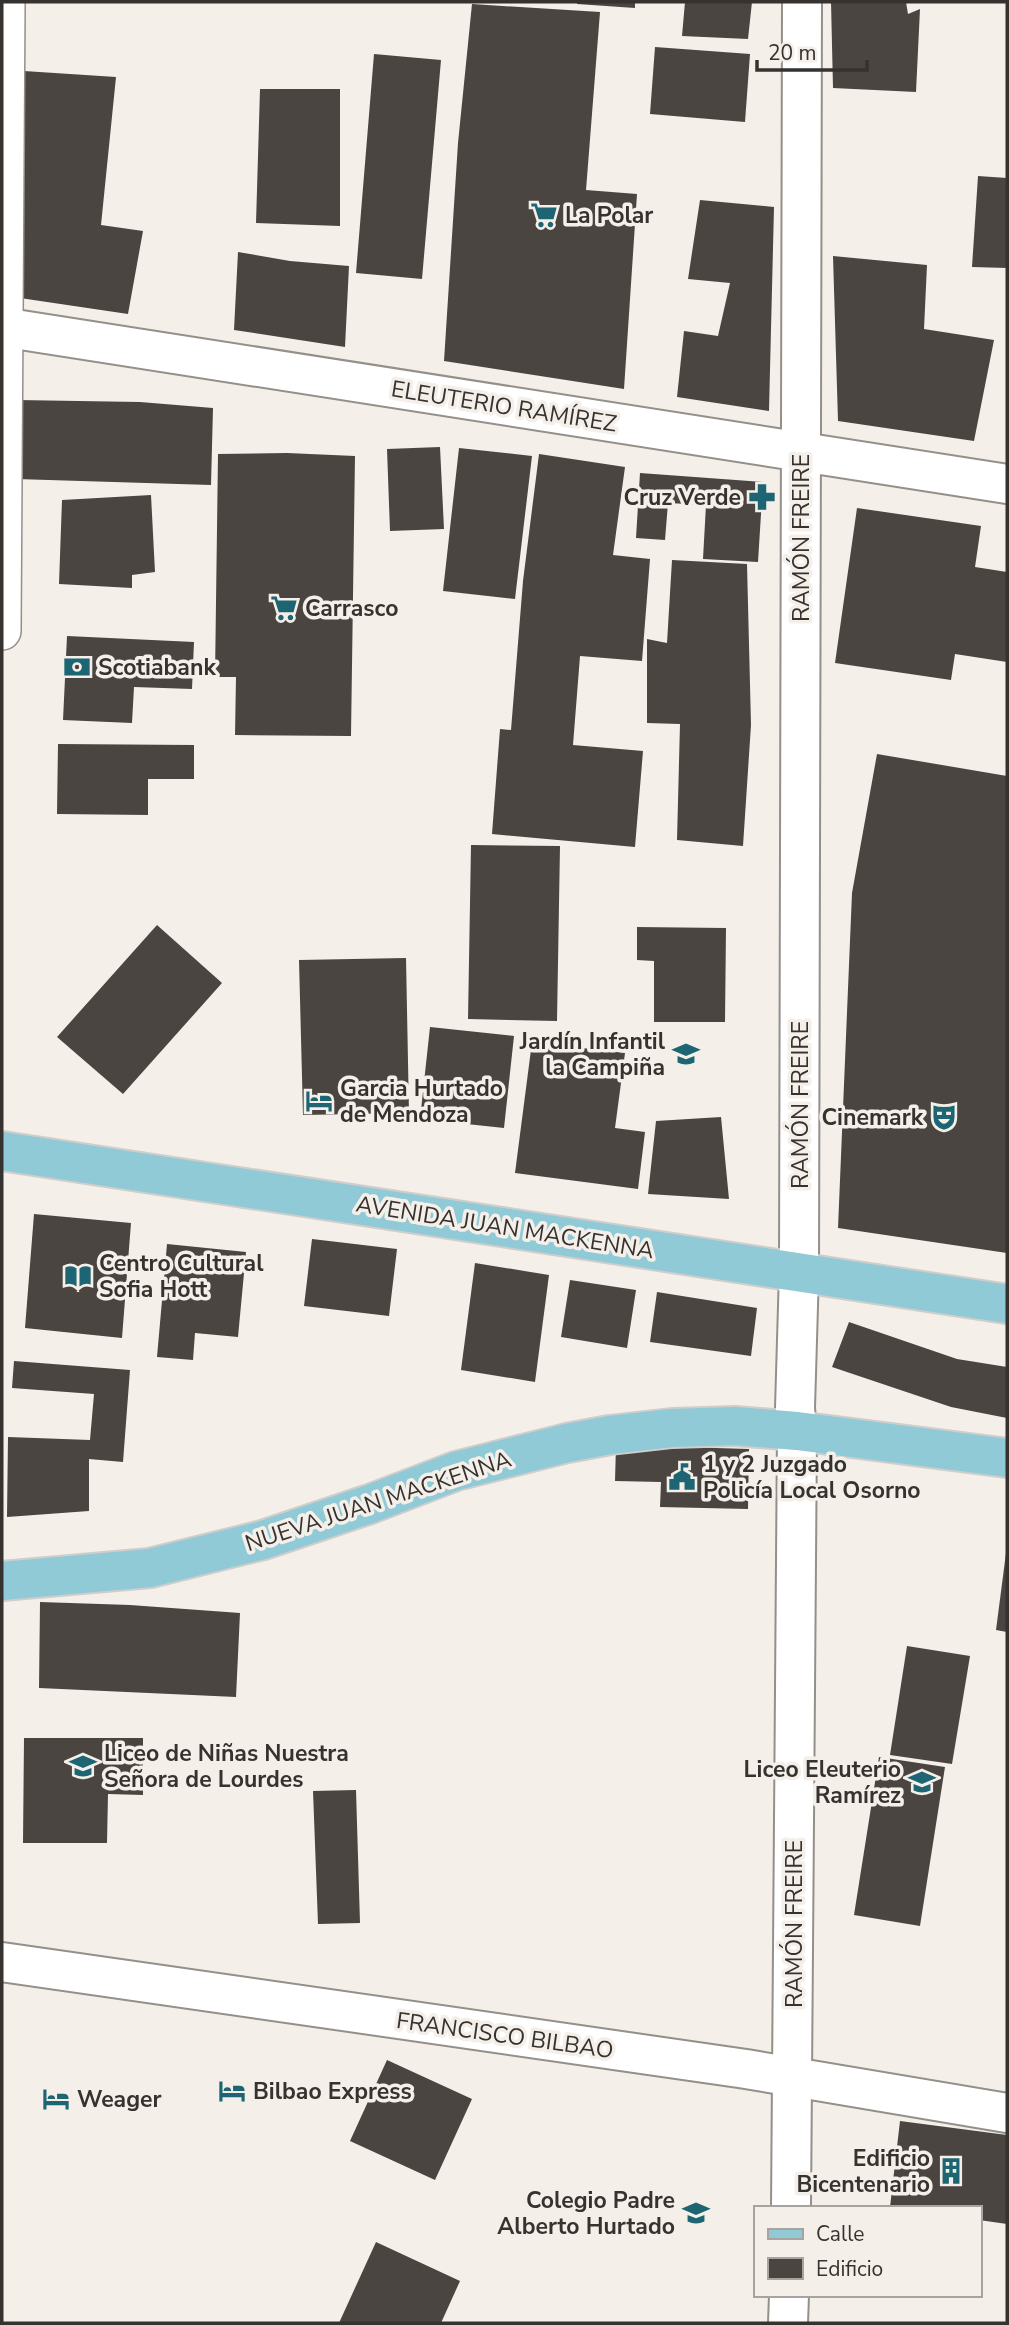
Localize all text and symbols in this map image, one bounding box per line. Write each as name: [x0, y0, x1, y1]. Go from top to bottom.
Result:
scale bar: [757, 28, 867, 72]
text: 20 m: [768, 39, 817, 67]
supermarket icon: La Polar: [529, 200, 559, 230]
place label: La Polar: [565, 200, 653, 231]
street label: ELEUTERIO RAMÍREZ: [389, 373, 619, 440]
street label: RAMÓN FREIRE: [786, 454, 817, 622]
place label: Cruz Verde: [623, 482, 741, 513]
pharmacy icon: Cruz Verde: [747, 482, 777, 512]
supermarket icon: Carrasco: [269, 593, 299, 623]
place label: Carrasco: [305, 593, 398, 624]
bank icon: Scotiabank: [62, 652, 92, 682]
place label: Scotiabank: [98, 652, 216, 683]
street label: RAMÓN FREIRE: [785, 1021, 816, 1189]
place label: Jardín Infantil la Campiña: [519, 1026, 666, 1083]
school or university icon: Jardín Infantil la Campiña: [671, 1039, 701, 1069]
place label: Garcia Hurtado de Mendoza: [340, 1073, 503, 1130]
hotel icon: Garcia Hurtado de Mendoza: [304, 1086, 334, 1116]
place label: Cinemark: [822, 1102, 924, 1133]
theatre icon: Cinemark: [929, 1102, 959, 1132]
street label: AVENIDA JUAN MACKENNA: [354, 1189, 656, 1266]
place label: Centro Cultural Sofia Hott: [99, 1248, 264, 1305]
library icon: Centro Cultural Sofia Hott: [63, 1261, 93, 1291]
street label: NUEVA JUAN MACKENNA: [241, 1444, 515, 1559]
place label: 1 y 2 Juzgado Policía Local Osorno: [703, 1449, 921, 1506]
public building icon: 1 y 2 Juzgado Policía Local Osorno: [667, 1462, 697, 1492]
place label: Liceo de Niñas Nuestra Señora de Lourdes: [104, 1738, 349, 1795]
school or university icon: Liceo de Niñas Nuestra Señora de Lourdes: [68, 1751, 98, 1781]
place label: Liceo Eleuterio Ramírez: [744, 1754, 901, 1811]
school or university icon: Liceo Eleuterio Ramírez: [907, 1767, 937, 1797]
street label: RAMÓN FREIRE: [779, 1840, 810, 2008]
street label: FRANCISCO BILBAO: [394, 2005, 616, 2066]
hotel icon: Bilbao Express: [217, 2076, 247, 2106]
place label: Bilbao Express: [253, 2076, 412, 2107]
hotel icon: Weager: [41, 2084, 71, 2114]
place label: Weager: [77, 2084, 162, 2115]
place label: Edificio Bicentenario: [796, 2143, 930, 2200]
building icon: Edificio Bicentenario: [936, 2156, 966, 2186]
place label: Colegio Padre Alberto Hurtado: [497, 2185, 675, 2242]
school or university icon: Colegio Padre Alberto Hurtado: [681, 2198, 711, 2228]
legend: [754, 2206, 981, 2297]
text: Calle: [816, 2220, 864, 2248]
text: Edificio: [816, 2255, 883, 2283]

